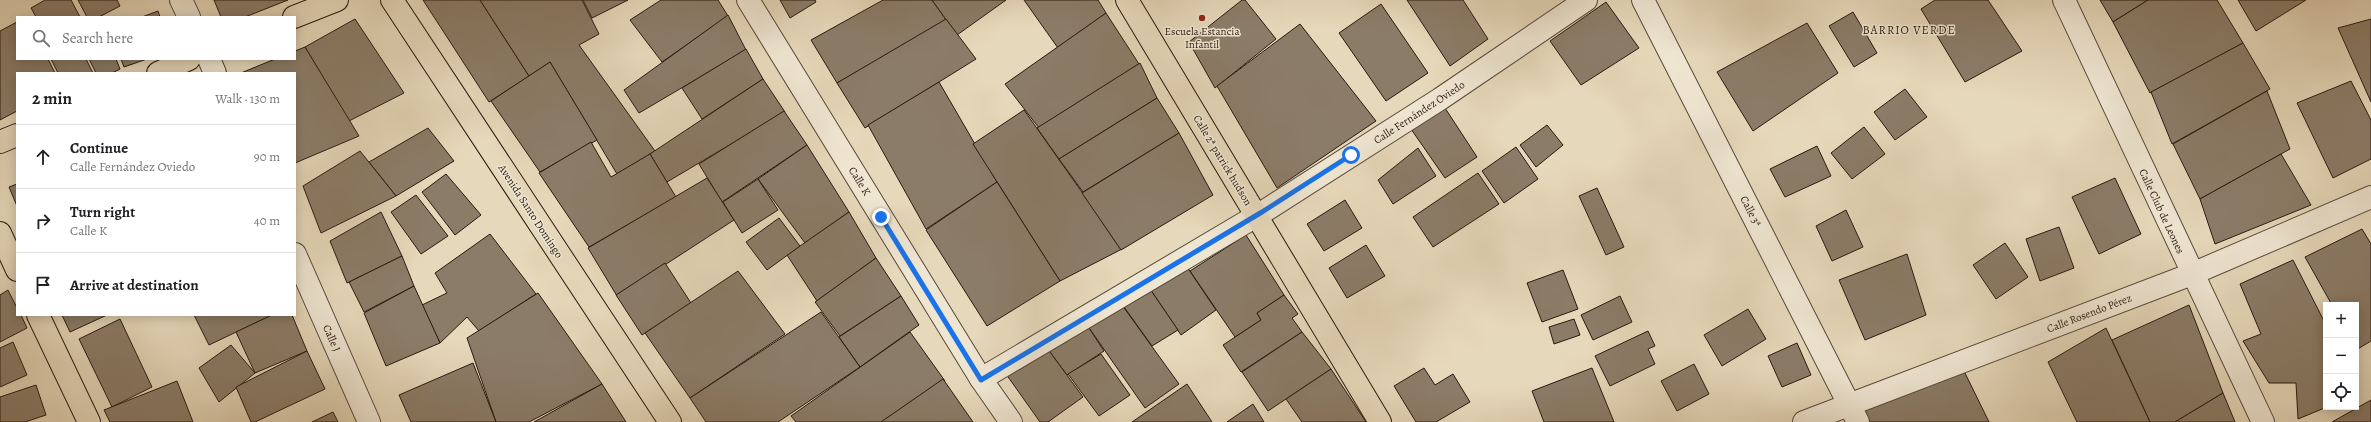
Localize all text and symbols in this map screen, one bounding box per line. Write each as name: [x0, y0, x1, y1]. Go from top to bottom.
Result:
marker: Escuela Estancia Infantil: [1197, 13, 1207, 23]
search box: [16, 16, 296, 60]
district label: BARRIO VERDE: [1862, 22, 1956, 38]
place label: Escuela Estancia Infantil: [1164, 24, 1240, 52]
icon: search: [30, 27, 52, 49]
text: Search here: [62, 28, 133, 48]
street label: Calle Fernández Oviedo: [1371, 77, 1468, 148]
text: 2 min: [32, 87, 72, 110]
text: Walk · 130 m: [215, 90, 280, 107]
street label: Calle 2ª patrick hudson: [1190, 112, 1256, 208]
text: Continue: [70, 138, 128, 158]
icon: ahead: [32, 146, 54, 168]
route start: [1342, 146, 1360, 164]
text: 90 m: [254, 148, 280, 165]
text: Calle Fernández Oviedo: [70, 158, 195, 175]
street label: Avenida Santo Domingo: [494, 161, 567, 261]
street label: Calle K: [845, 164, 874, 199]
street label: Calle Club de Leones: [2135, 166, 2188, 256]
street label: Calle 3ª: [1736, 193, 1765, 230]
text: Turn right: [70, 202, 135, 222]
route end: [872, 208, 890, 226]
icon: right: [32, 210, 54, 232]
text: 40 m: [254, 212, 280, 229]
text: Calle K: [70, 222, 107, 239]
icon: arrive: [32, 274, 54, 296]
text: Arrive at destination: [70, 275, 199, 295]
street label: Calle Rosendo Pérez: [2045, 290, 2134, 337]
map controls: [2323, 302, 2359, 410]
button: +: [2323, 302, 2359, 338]
street label: Calle J: [319, 322, 344, 354]
button: −: [2323, 338, 2359, 374]
button: locate: [2323, 374, 2359, 410]

